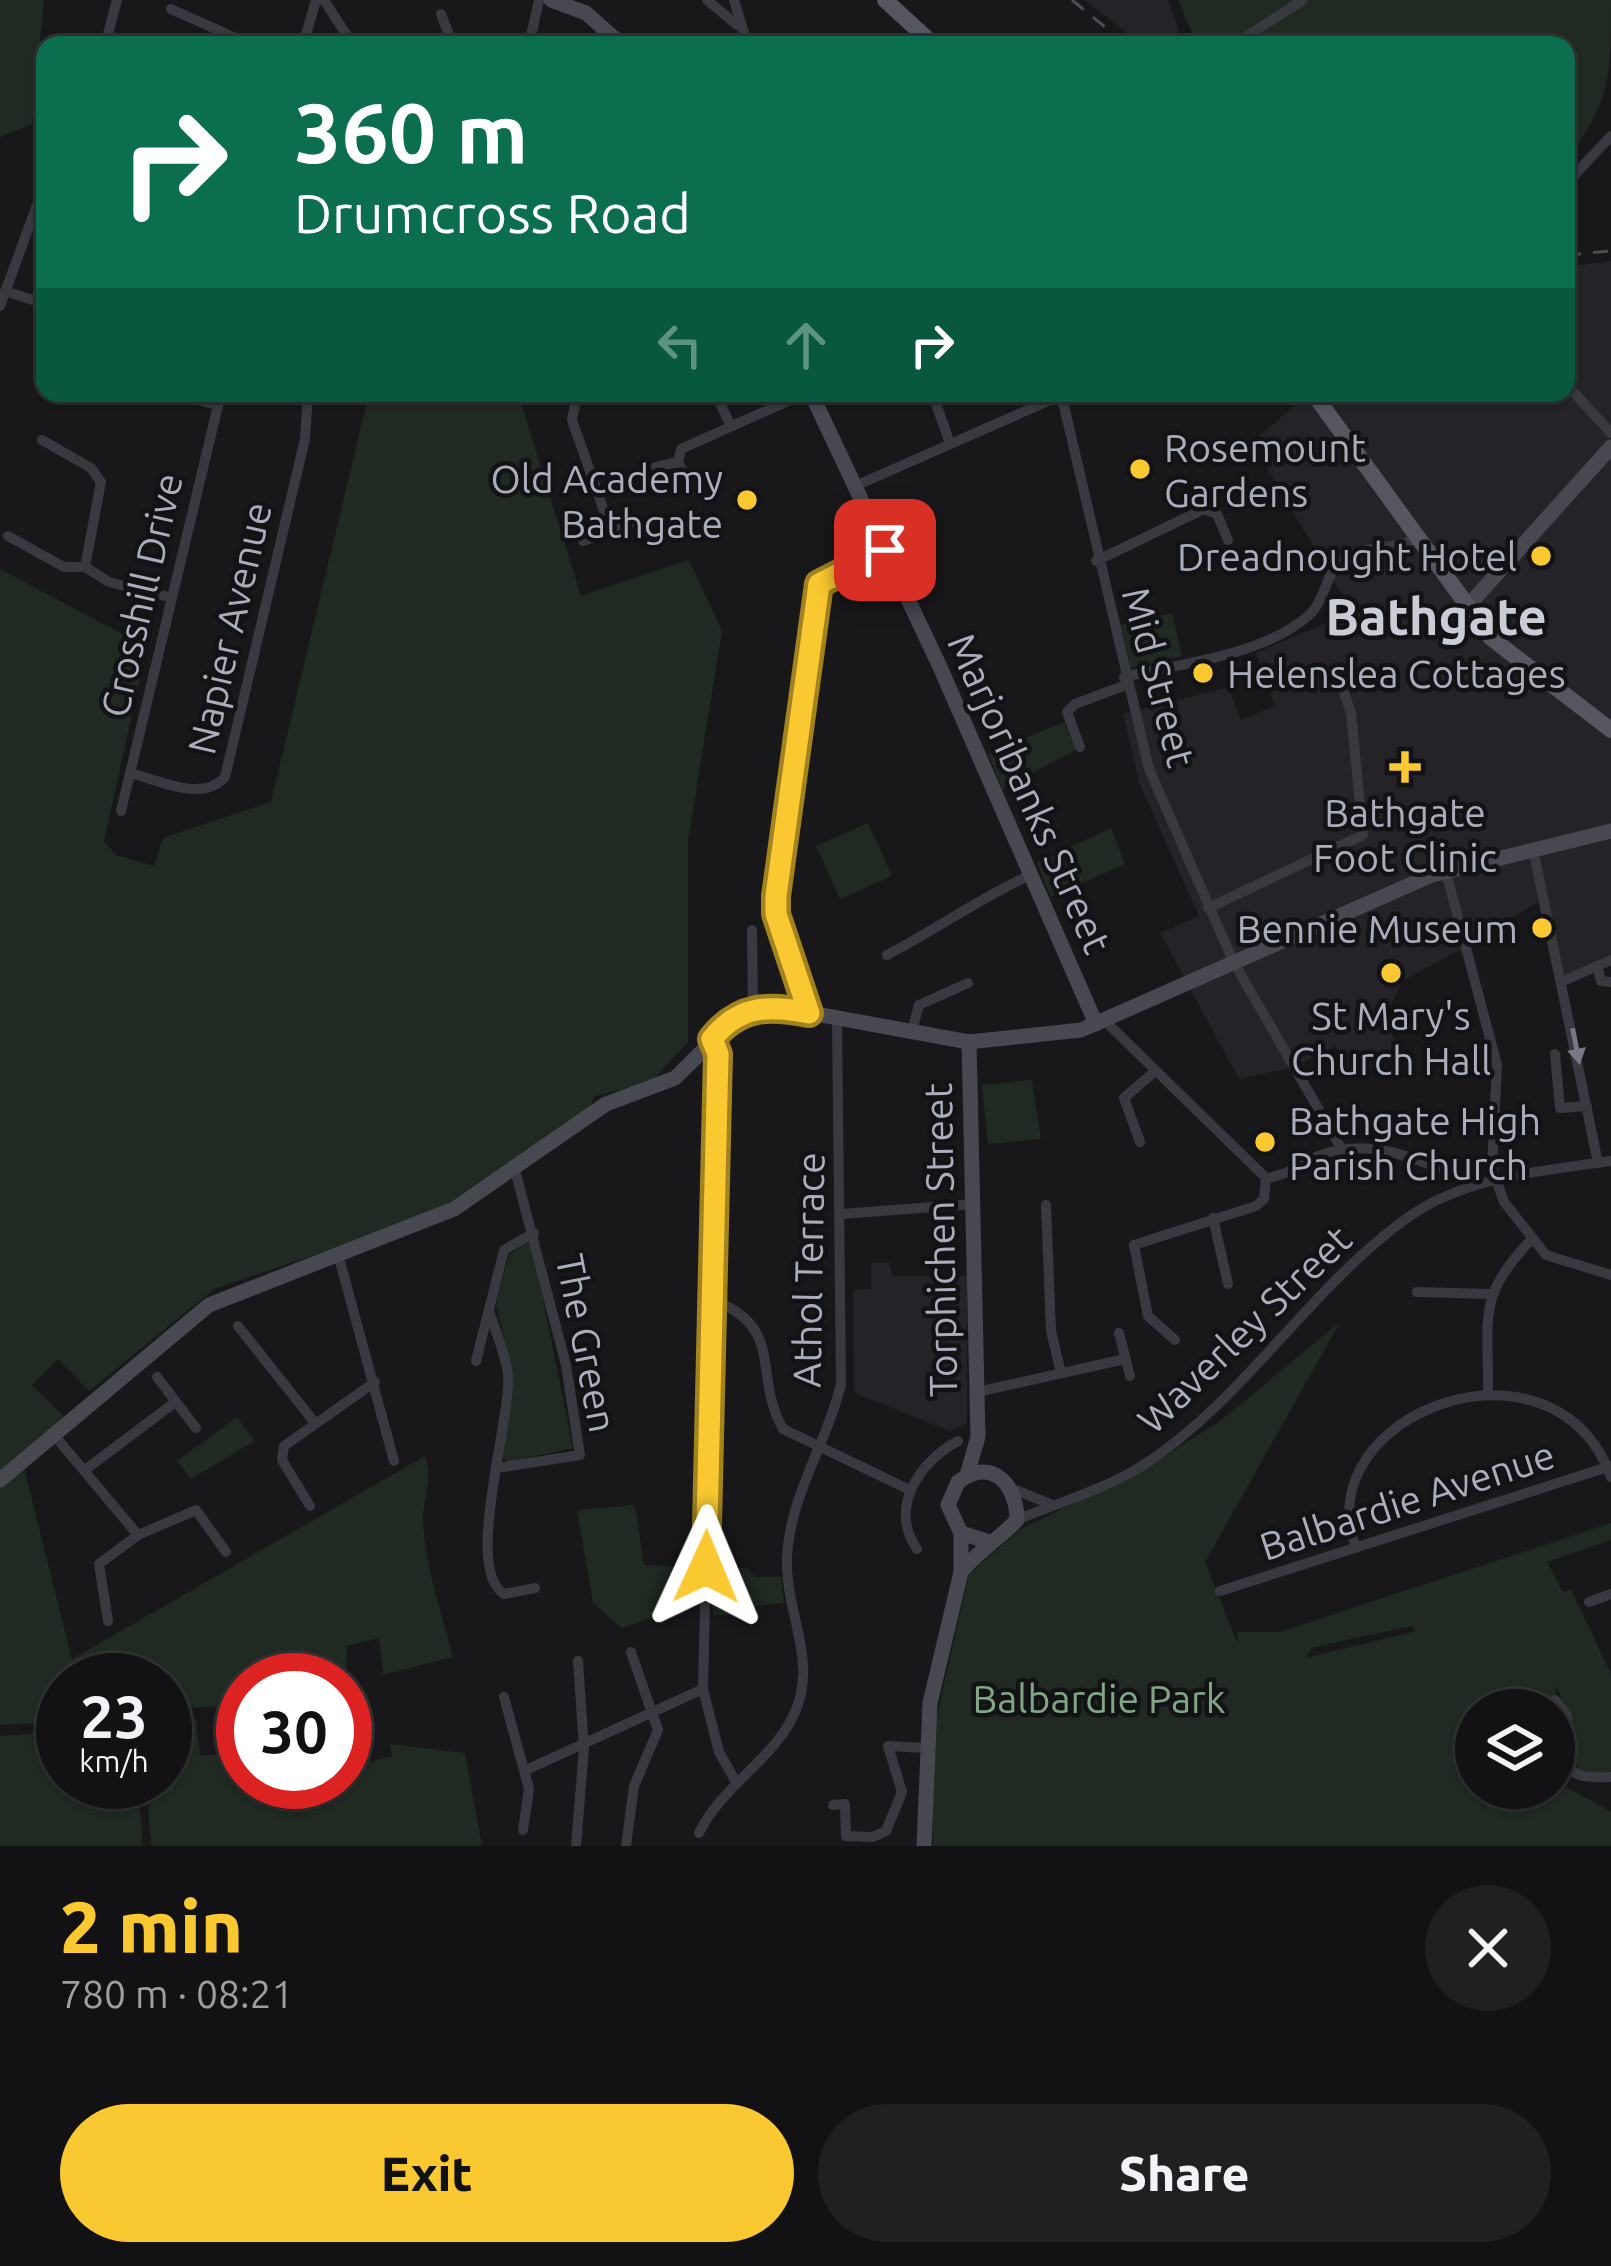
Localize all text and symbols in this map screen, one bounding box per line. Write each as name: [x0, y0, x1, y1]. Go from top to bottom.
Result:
icon: right: [96, 84, 252, 240]
text: 360 m: [294, 85, 528, 179]
text: Drumcross Road: [294, 183, 691, 243]
icon: left: [647, 312, 713, 378]
icon: ahead: [773, 312, 839, 378]
icon: right: [899, 312, 965, 378]
place label: Rosemount Gardens: [1164, 426, 1366, 514]
marker: Rosemount Gardens: [1127, 456, 1153, 482]
place label: Old Academy Bathgate: [491, 457, 723, 545]
street label: Crosshill Drive: [92, 469, 190, 721]
marker: Old Academy Bathgate: [734, 487, 760, 513]
street label: Napier Avenue: [179, 498, 279, 758]
pin: [834, 499, 936, 601]
icon: arrive: [852, 517, 918, 583]
place label: Dreadnought Hotel: [1177, 535, 1517, 578]
marker: Dreadnought Hotel: [1528, 543, 1554, 569]
street label: Mid Street: [1114, 583, 1204, 771]
district label: Bathgate: [1325, 587, 1547, 645]
street label: Marjoribanks Street: [940, 627, 1120, 959]
place label: Helenslea Cottages: [1227, 652, 1566, 695]
marker: Helenslea Cottages: [1190, 660, 1216, 686]
marker: Bathgate Foot Clinic: [1389, 751, 1421, 783]
place label: Bathgate Foot Clinic: [1313, 791, 1497, 879]
place label: Bennie Museum: [1237, 907, 1518, 950]
marker: Bennie Museum: [1529, 915, 1555, 941]
marker: St Mary's Church Hall: [1378, 960, 1404, 986]
place label: St Mary's Church Hall: [1291, 994, 1491, 1082]
one-way arrow: [1567, 1027, 1585, 1065]
street label: Torphichen Street: [916, 1083, 964, 1397]
place label: Bathgate High Parish Church: [1289, 1099, 1541, 1187]
marker: Bathgate High Parish Church: [1252, 1129, 1278, 1155]
street label: Athol Terrace: [784, 1152, 832, 1388]
street label: Waverley Street: [1129, 1217, 1359, 1441]
street label: The Green: [549, 1250, 625, 1436]
street label: Balbardie Avenue: [1254, 1432, 1560, 1568]
position arrow: [643, 1504, 769, 1630]
speed limit sign: 30: [216, 1653, 372, 1809]
park label: Balbardie Park: [973, 1677, 1225, 1720]
text: 23: [80, 1682, 148, 1749]
map controls: [1455, 1689, 1575, 1809]
button: layers: [1455, 1689, 1575, 1809]
text: km/h: [79, 1744, 149, 1778]
button: close: [1425, 1885, 1551, 2011]
text: 2 min: [60, 1886, 243, 1967]
text: 780 m · 08:21: [60, 1972, 294, 2015]
button: Exit: [60, 2104, 794, 2242]
button: Share: [818, 2104, 1551, 2242]

